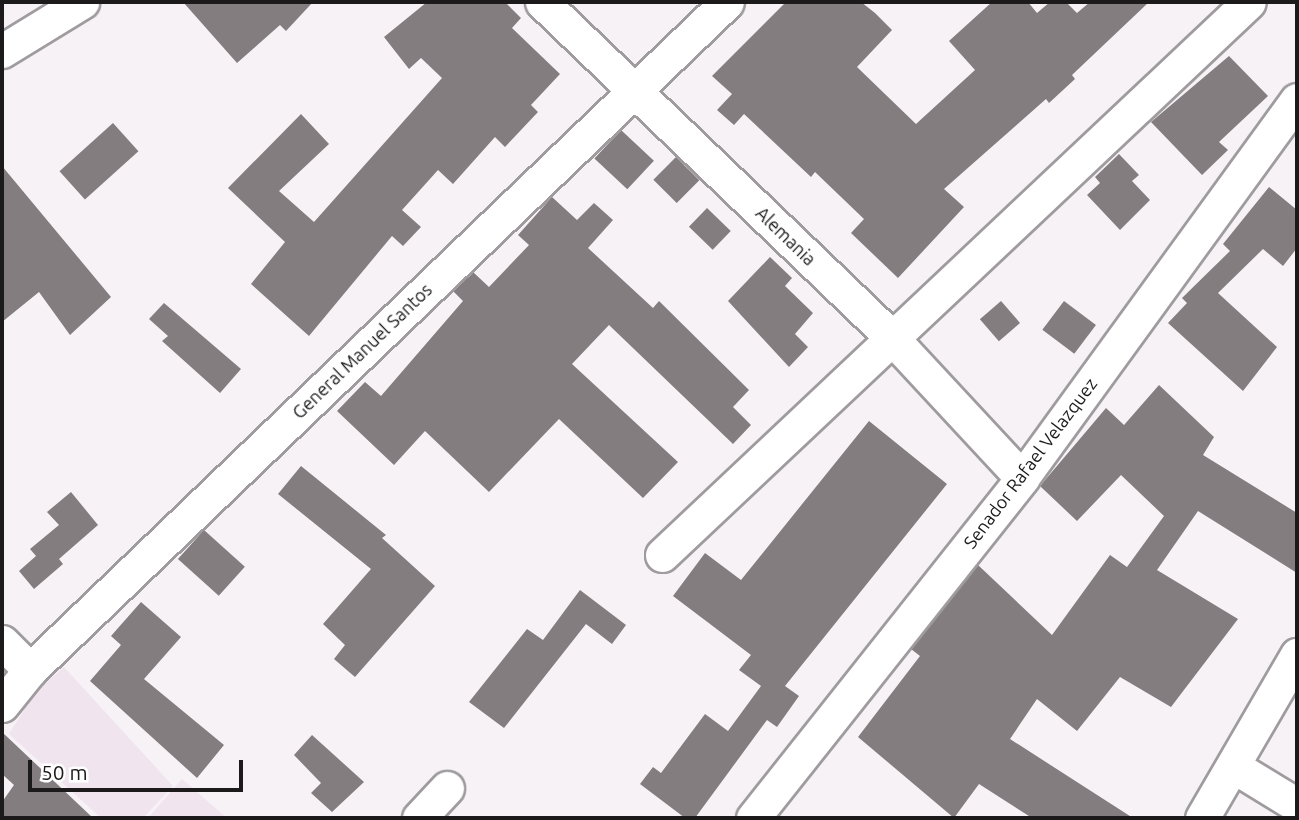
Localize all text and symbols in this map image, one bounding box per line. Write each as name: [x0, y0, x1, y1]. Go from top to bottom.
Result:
street label: Alemania: [752, 202, 820, 270]
street label: General Manuel Santos: [288, 279, 436, 423]
street label: Senador Rafael Velazquez: [959, 373, 1101, 553]
scale bar: [32, 746, 247, 790]
text: 50 m: [41, 760, 88, 784]

